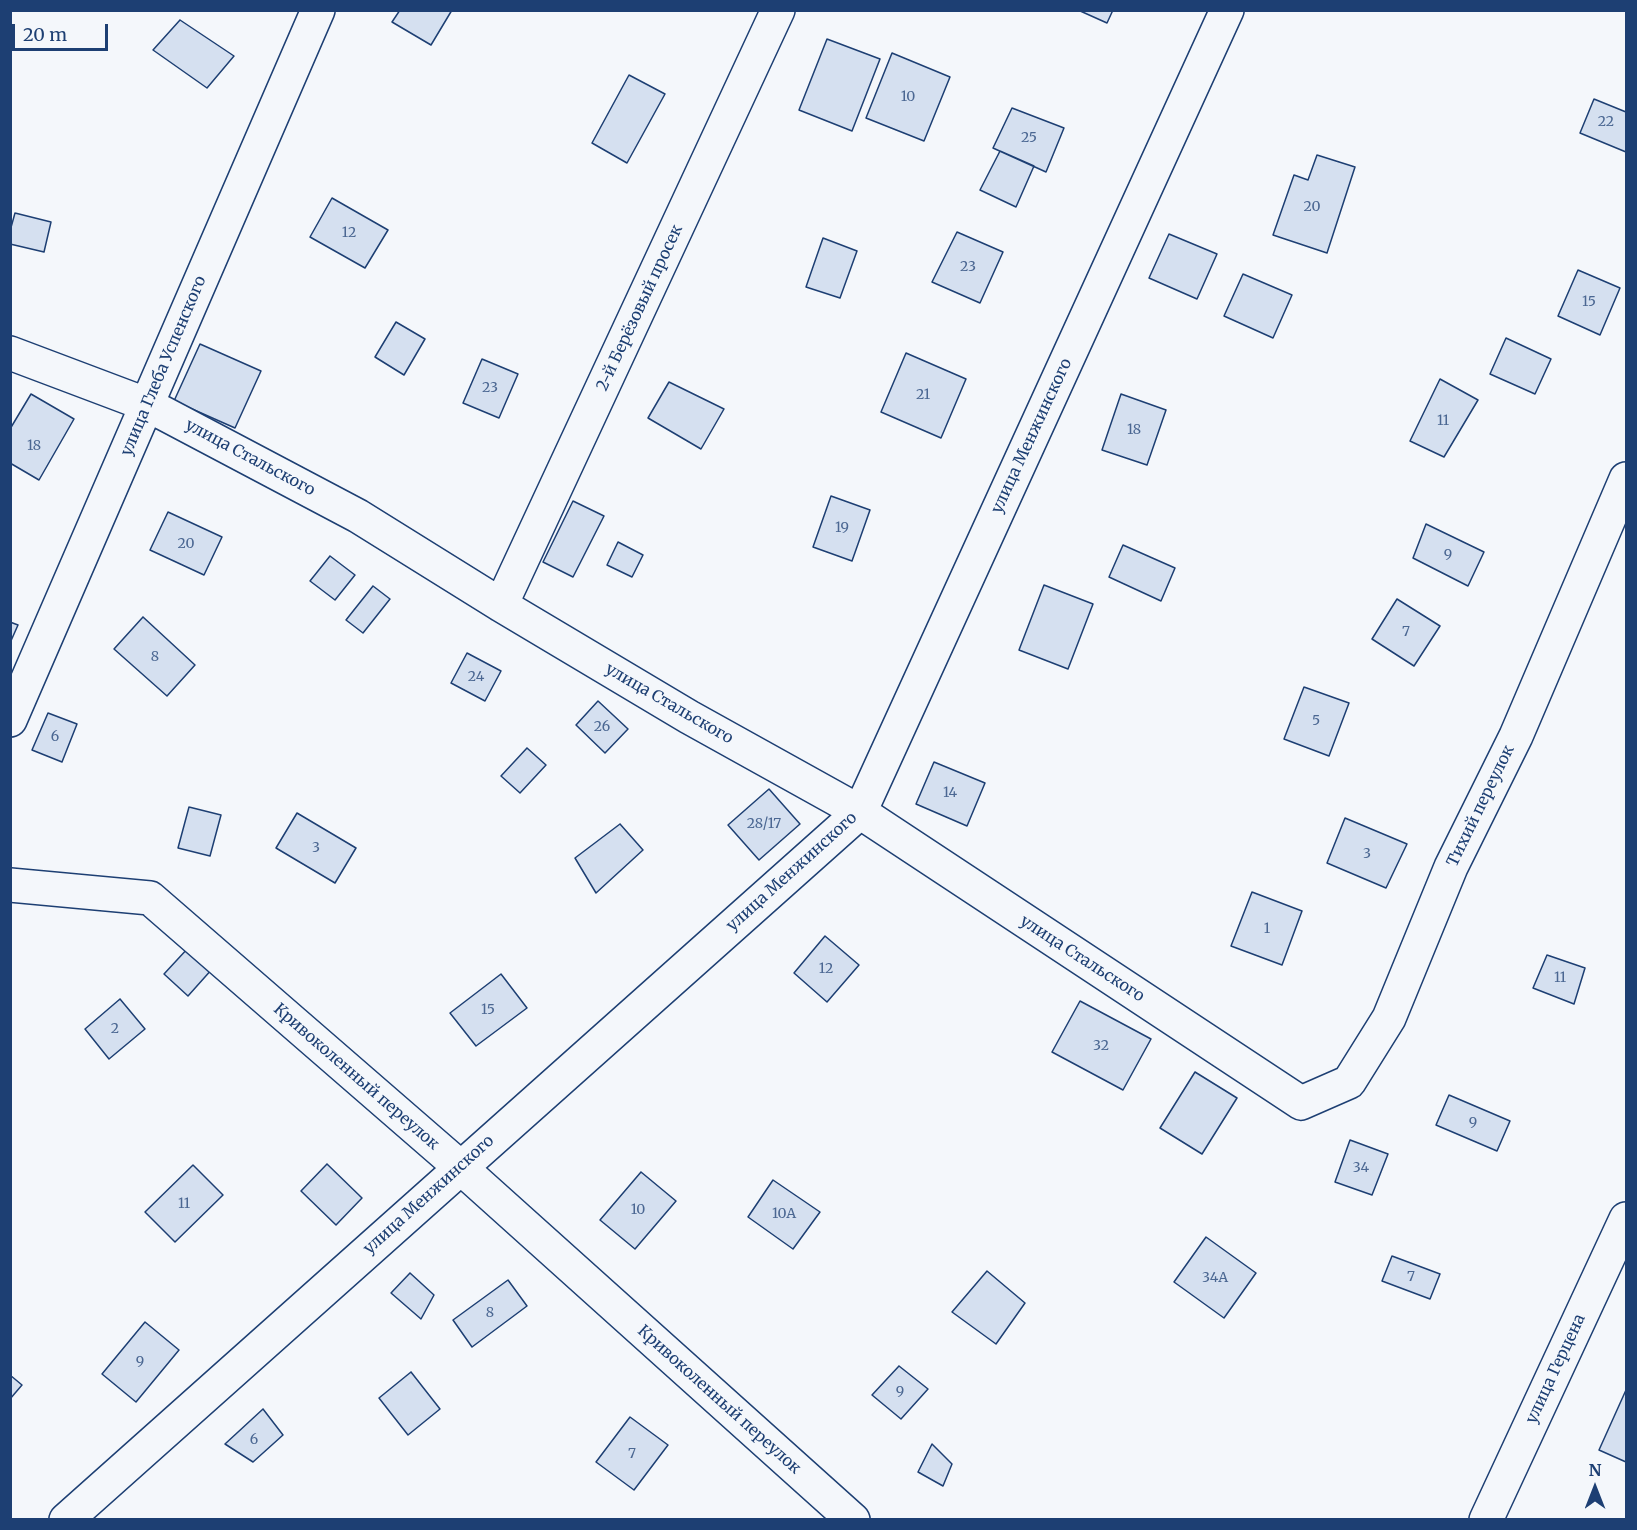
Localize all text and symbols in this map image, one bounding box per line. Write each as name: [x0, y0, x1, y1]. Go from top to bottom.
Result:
scale bar: [15, 12, 111, 50]
text: 20 m: [23, 23, 67, 46]
house number: 10: [901, 89, 915, 105]
house number: 22: [1598, 114, 1614, 130]
house number: 25: [1021, 130, 1037, 146]
house number: 20: [1303, 199, 1321, 215]
street label: 2-й Берёзовый просек: [593, 222, 687, 394]
house number: 12: [342, 225, 356, 241]
house number: 23: [960, 259, 976, 275]
street label: улица Глеба Успенского: [117, 273, 211, 459]
house number: 15: [1582, 294, 1596, 310]
street label: улица Менжинского: [988, 355, 1076, 517]
house number: 23: [482, 380, 498, 396]
house number: 21: [916, 387, 930, 403]
house number: 11: [1437, 413, 1449, 429]
street label: улица Стальского: [182, 416, 318, 500]
house number: 18: [1127, 422, 1141, 438]
house number: 18: [27, 438, 41, 454]
house number: 19: [835, 520, 849, 536]
house number: 20: [177, 536, 195, 552]
house number: 9: [1444, 547, 1452, 563]
house number: 7: [1402, 624, 1410, 640]
house number: 8: [151, 649, 159, 665]
street label: улица Стальского: [602, 660, 736, 748]
house number: 24: [468, 669, 484, 685]
house number: 5: [1312, 713, 1320, 729]
house number: 26: [594, 719, 610, 735]
house number: 6: [51, 729, 59, 745]
street label: Тихий переулок: [1443, 742, 1519, 870]
house number: 14: [943, 785, 957, 801]
street label: улица Менжинского: [723, 808, 861, 936]
house number: 28/17: [747, 816, 781, 832]
house number: 3: [312, 840, 320, 856]
house number: 3: [1363, 846, 1371, 862]
street label: улица Стальского: [1016, 912, 1148, 1006]
house number: 1: [1264, 921, 1270, 937]
house number: 12: [819, 961, 833, 977]
house number: 11: [1554, 970, 1566, 986]
street label: Кривоколенный переулок: [269, 1000, 443, 1154]
house number: 15: [481, 1002, 495, 1018]
house number: 2: [111, 1021, 119, 1037]
house number: 32: [1093, 1038, 1109, 1054]
house number: 9: [1469, 1115, 1477, 1131]
street label: улица Менжинского: [360, 1131, 498, 1259]
house number: 34: [1353, 1160, 1369, 1176]
house number: 11: [178, 1196, 190, 1212]
house number: 10: [631, 1202, 645, 1218]
house number: 10А: [772, 1206, 796, 1222]
house number: 7: [1407, 1269, 1415, 1285]
house number: 34А: [1202, 1270, 1228, 1286]
house number: 8: [486, 1305, 494, 1321]
street label: улица Герцена: [1522, 1311, 1590, 1427]
street label: Кривоколенный переулок: [633, 1322, 805, 1478]
house number: 9: [136, 1354, 144, 1370]
house number: 9: [896, 1384, 904, 1400]
house number: 6: [250, 1432, 258, 1448]
house number: 7: [628, 1446, 636, 1462]
north arrow: [1565, 1458, 1625, 1518]
text: N: [1589, 1460, 1601, 1480]

